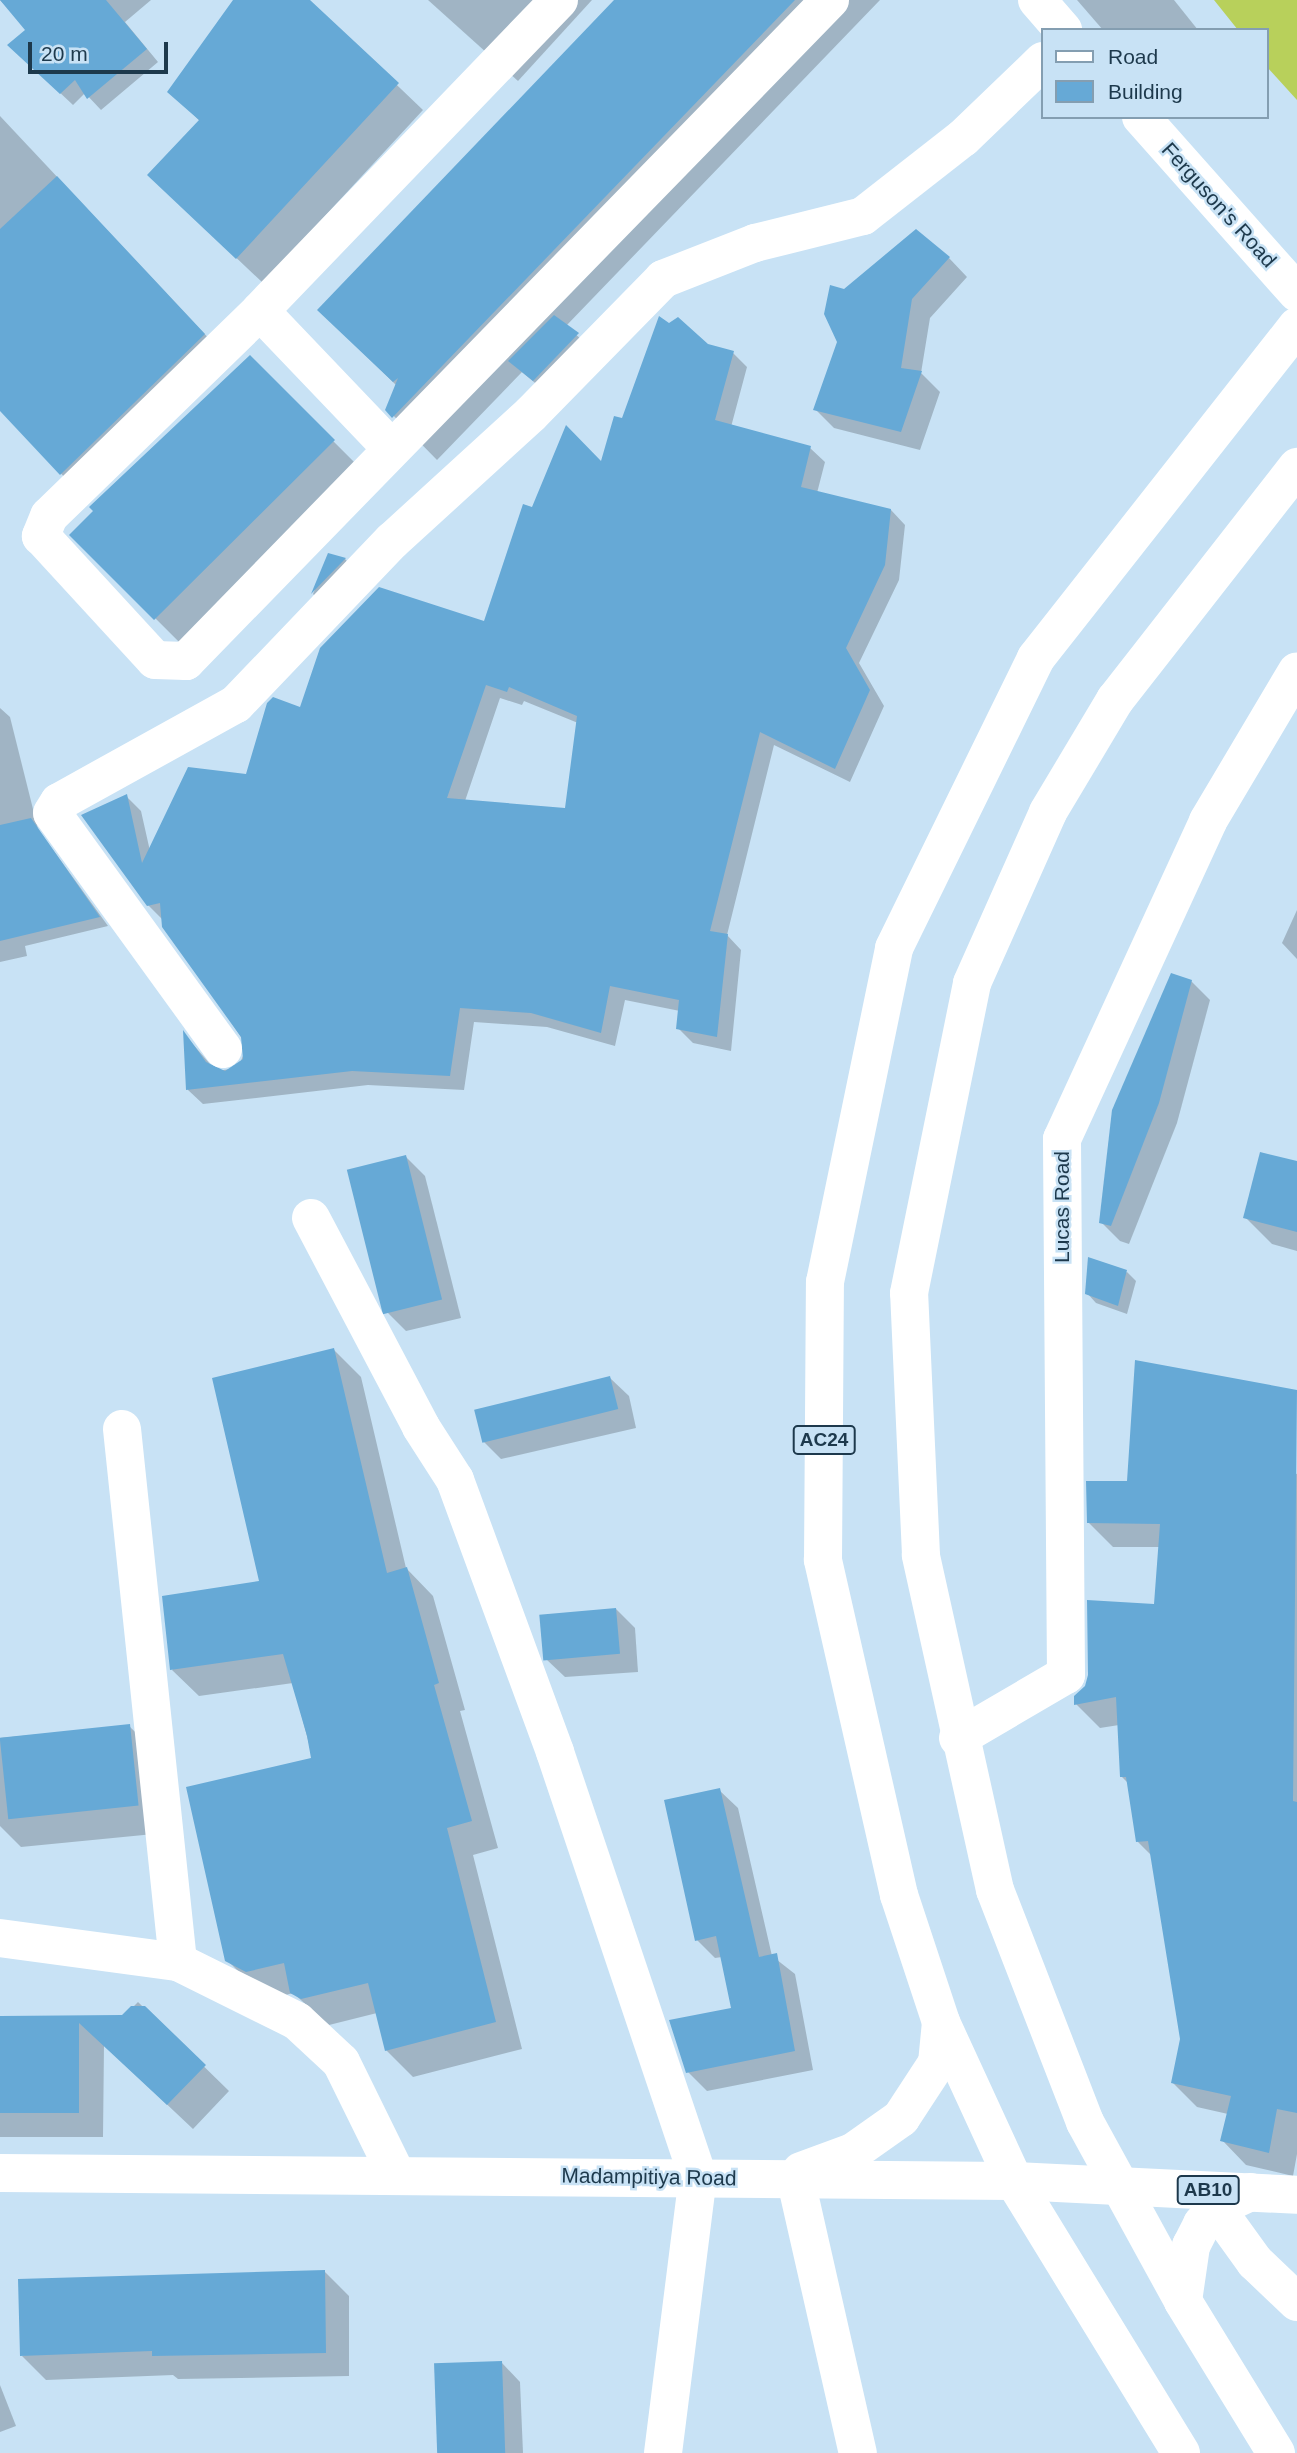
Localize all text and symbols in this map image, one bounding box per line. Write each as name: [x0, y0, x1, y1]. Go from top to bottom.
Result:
scale bar: [32, 28, 172, 72]
legend: [1042, 28, 1269, 119]
text: 20 m: [41, 42, 88, 65]
text: Road: [1108, 45, 1158, 68]
text: Building: [1108, 80, 1183, 103]
street label: Ferguson's Road: [1156, 137, 1282, 273]
street label: Lucas Road: [1049, 1151, 1075, 1263]
road number: AC24: [792, 1424, 856, 1456]
street label: Madampitiya Road: [561, 2163, 737, 2191]
road number: AB10: [1176, 2174, 1240, 2206]

